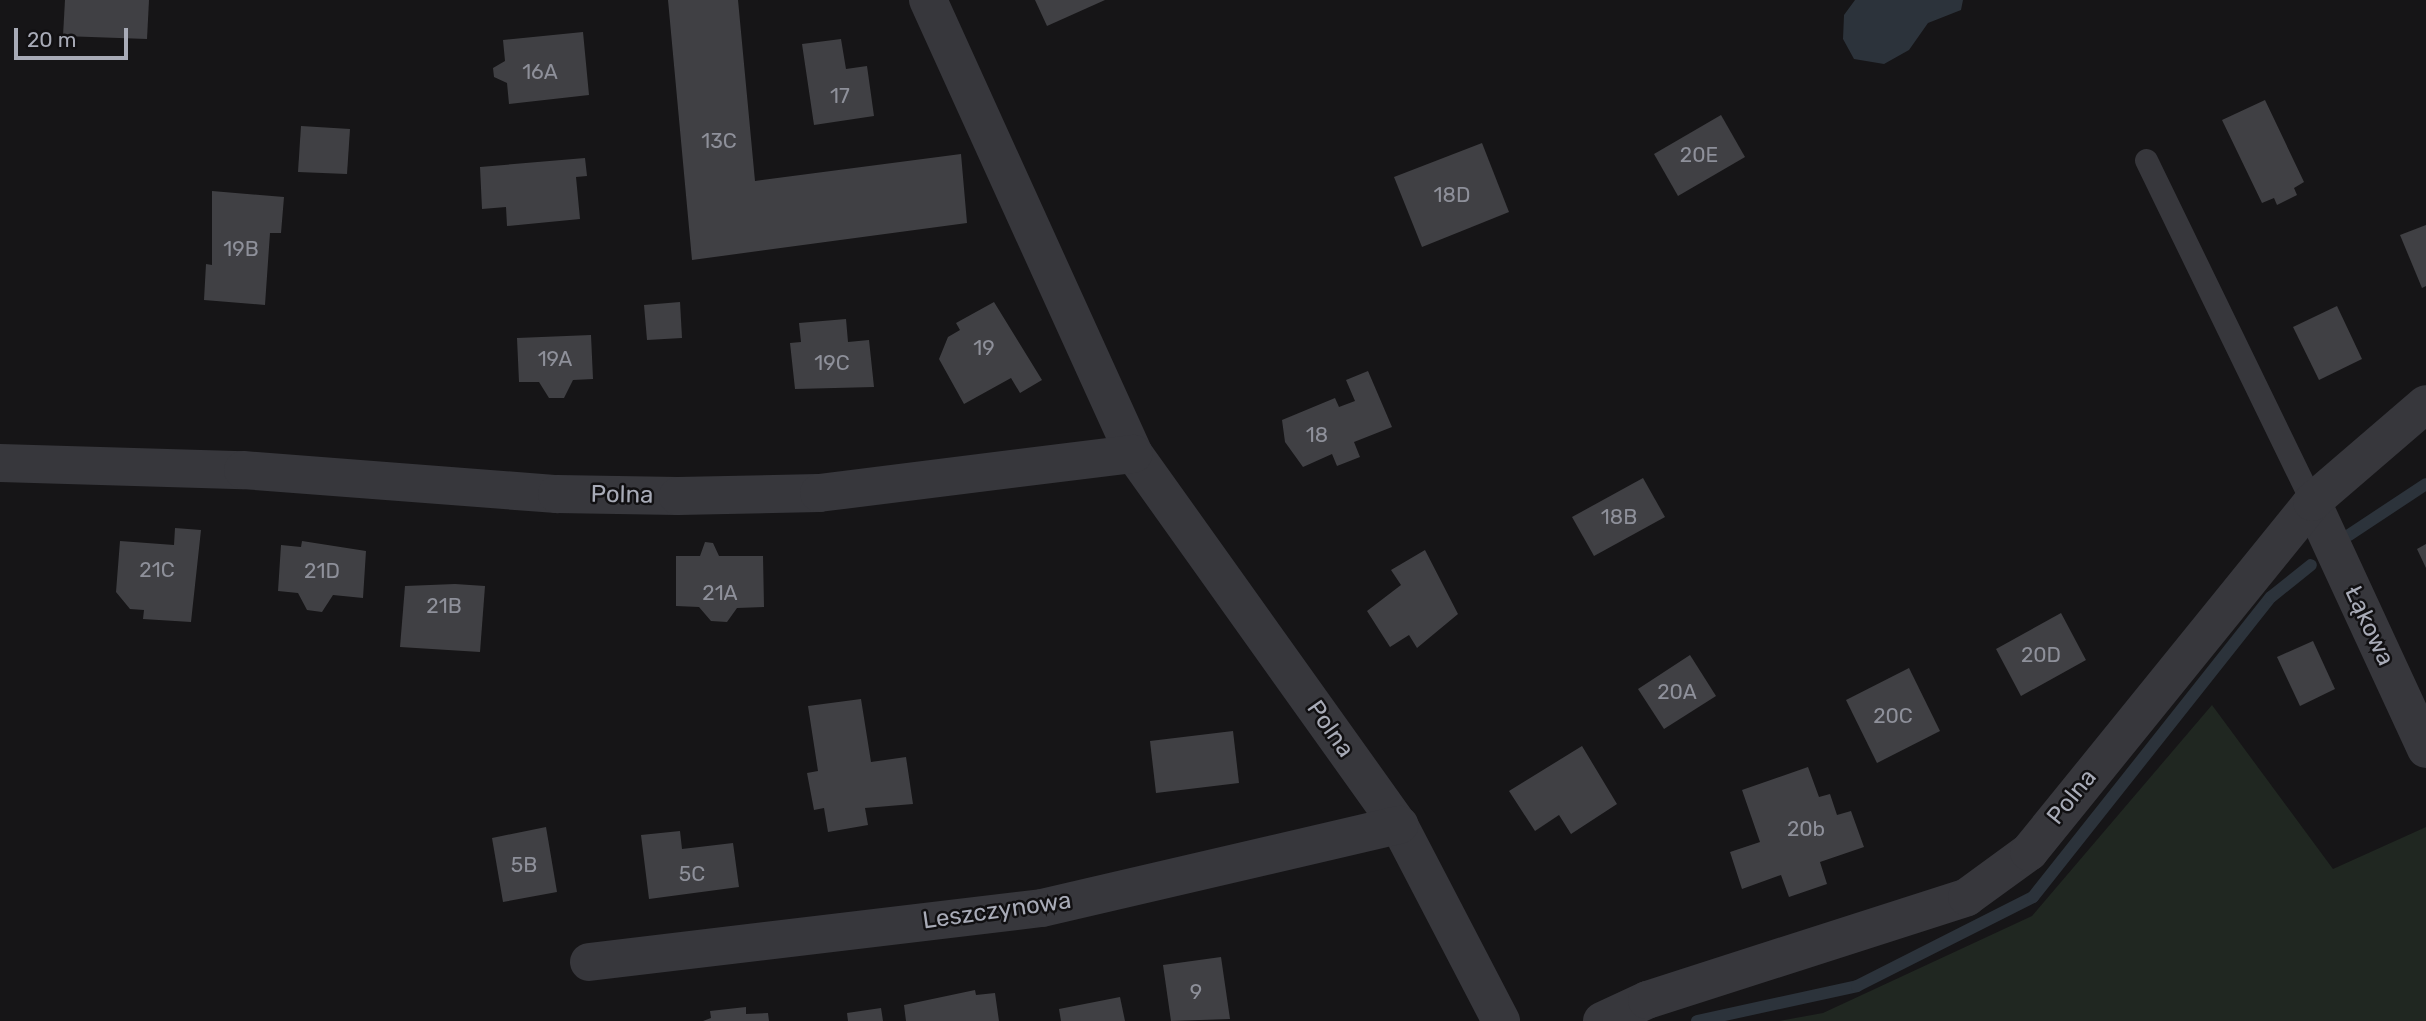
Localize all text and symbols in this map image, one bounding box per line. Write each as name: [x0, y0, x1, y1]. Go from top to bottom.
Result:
scale bar: [18, 14, 131, 58]
text: 20 m: [27, 27, 76, 52]
house number: 16A: [522, 59, 558, 85]
house number: 17: [830, 83, 850, 109]
house number: 13C: [701, 128, 737, 154]
house number: 20E: [1680, 142, 1718, 168]
house number: 18D: [1434, 182, 1470, 208]
house number: 19B: [223, 236, 259, 262]
house number: 19: [973, 335, 995, 361]
house number: 19A: [538, 346, 572, 372]
house number: 19C: [814, 350, 850, 376]
house number: 18: [1306, 422, 1328, 448]
street label: Polna: [590, 480, 654, 510]
house number: 18B: [1601, 504, 1637, 530]
house number: 21C: [139, 557, 175, 583]
house number: 21D: [304, 558, 340, 584]
house number: 21A: [702, 580, 738, 606]
street label: Łąkowa: [2338, 582, 2400, 670]
house number: 21B: [426, 593, 462, 619]
house number: 20D: [2021, 642, 2061, 668]
house number: 20A: [1657, 679, 1697, 705]
street label: Polna: [1300, 695, 1360, 763]
house number: 20C: [1873, 703, 1913, 729]
street label: Polna: [2041, 764, 2103, 830]
house number: 20b: [1787, 816, 1825, 842]
house number: 5B: [511, 852, 537, 878]
house number: 5C: [679, 861, 705, 887]
street label: Leszczynowa: [921, 886, 1073, 936]
house number: 9: [1190, 979, 1202, 1005]

